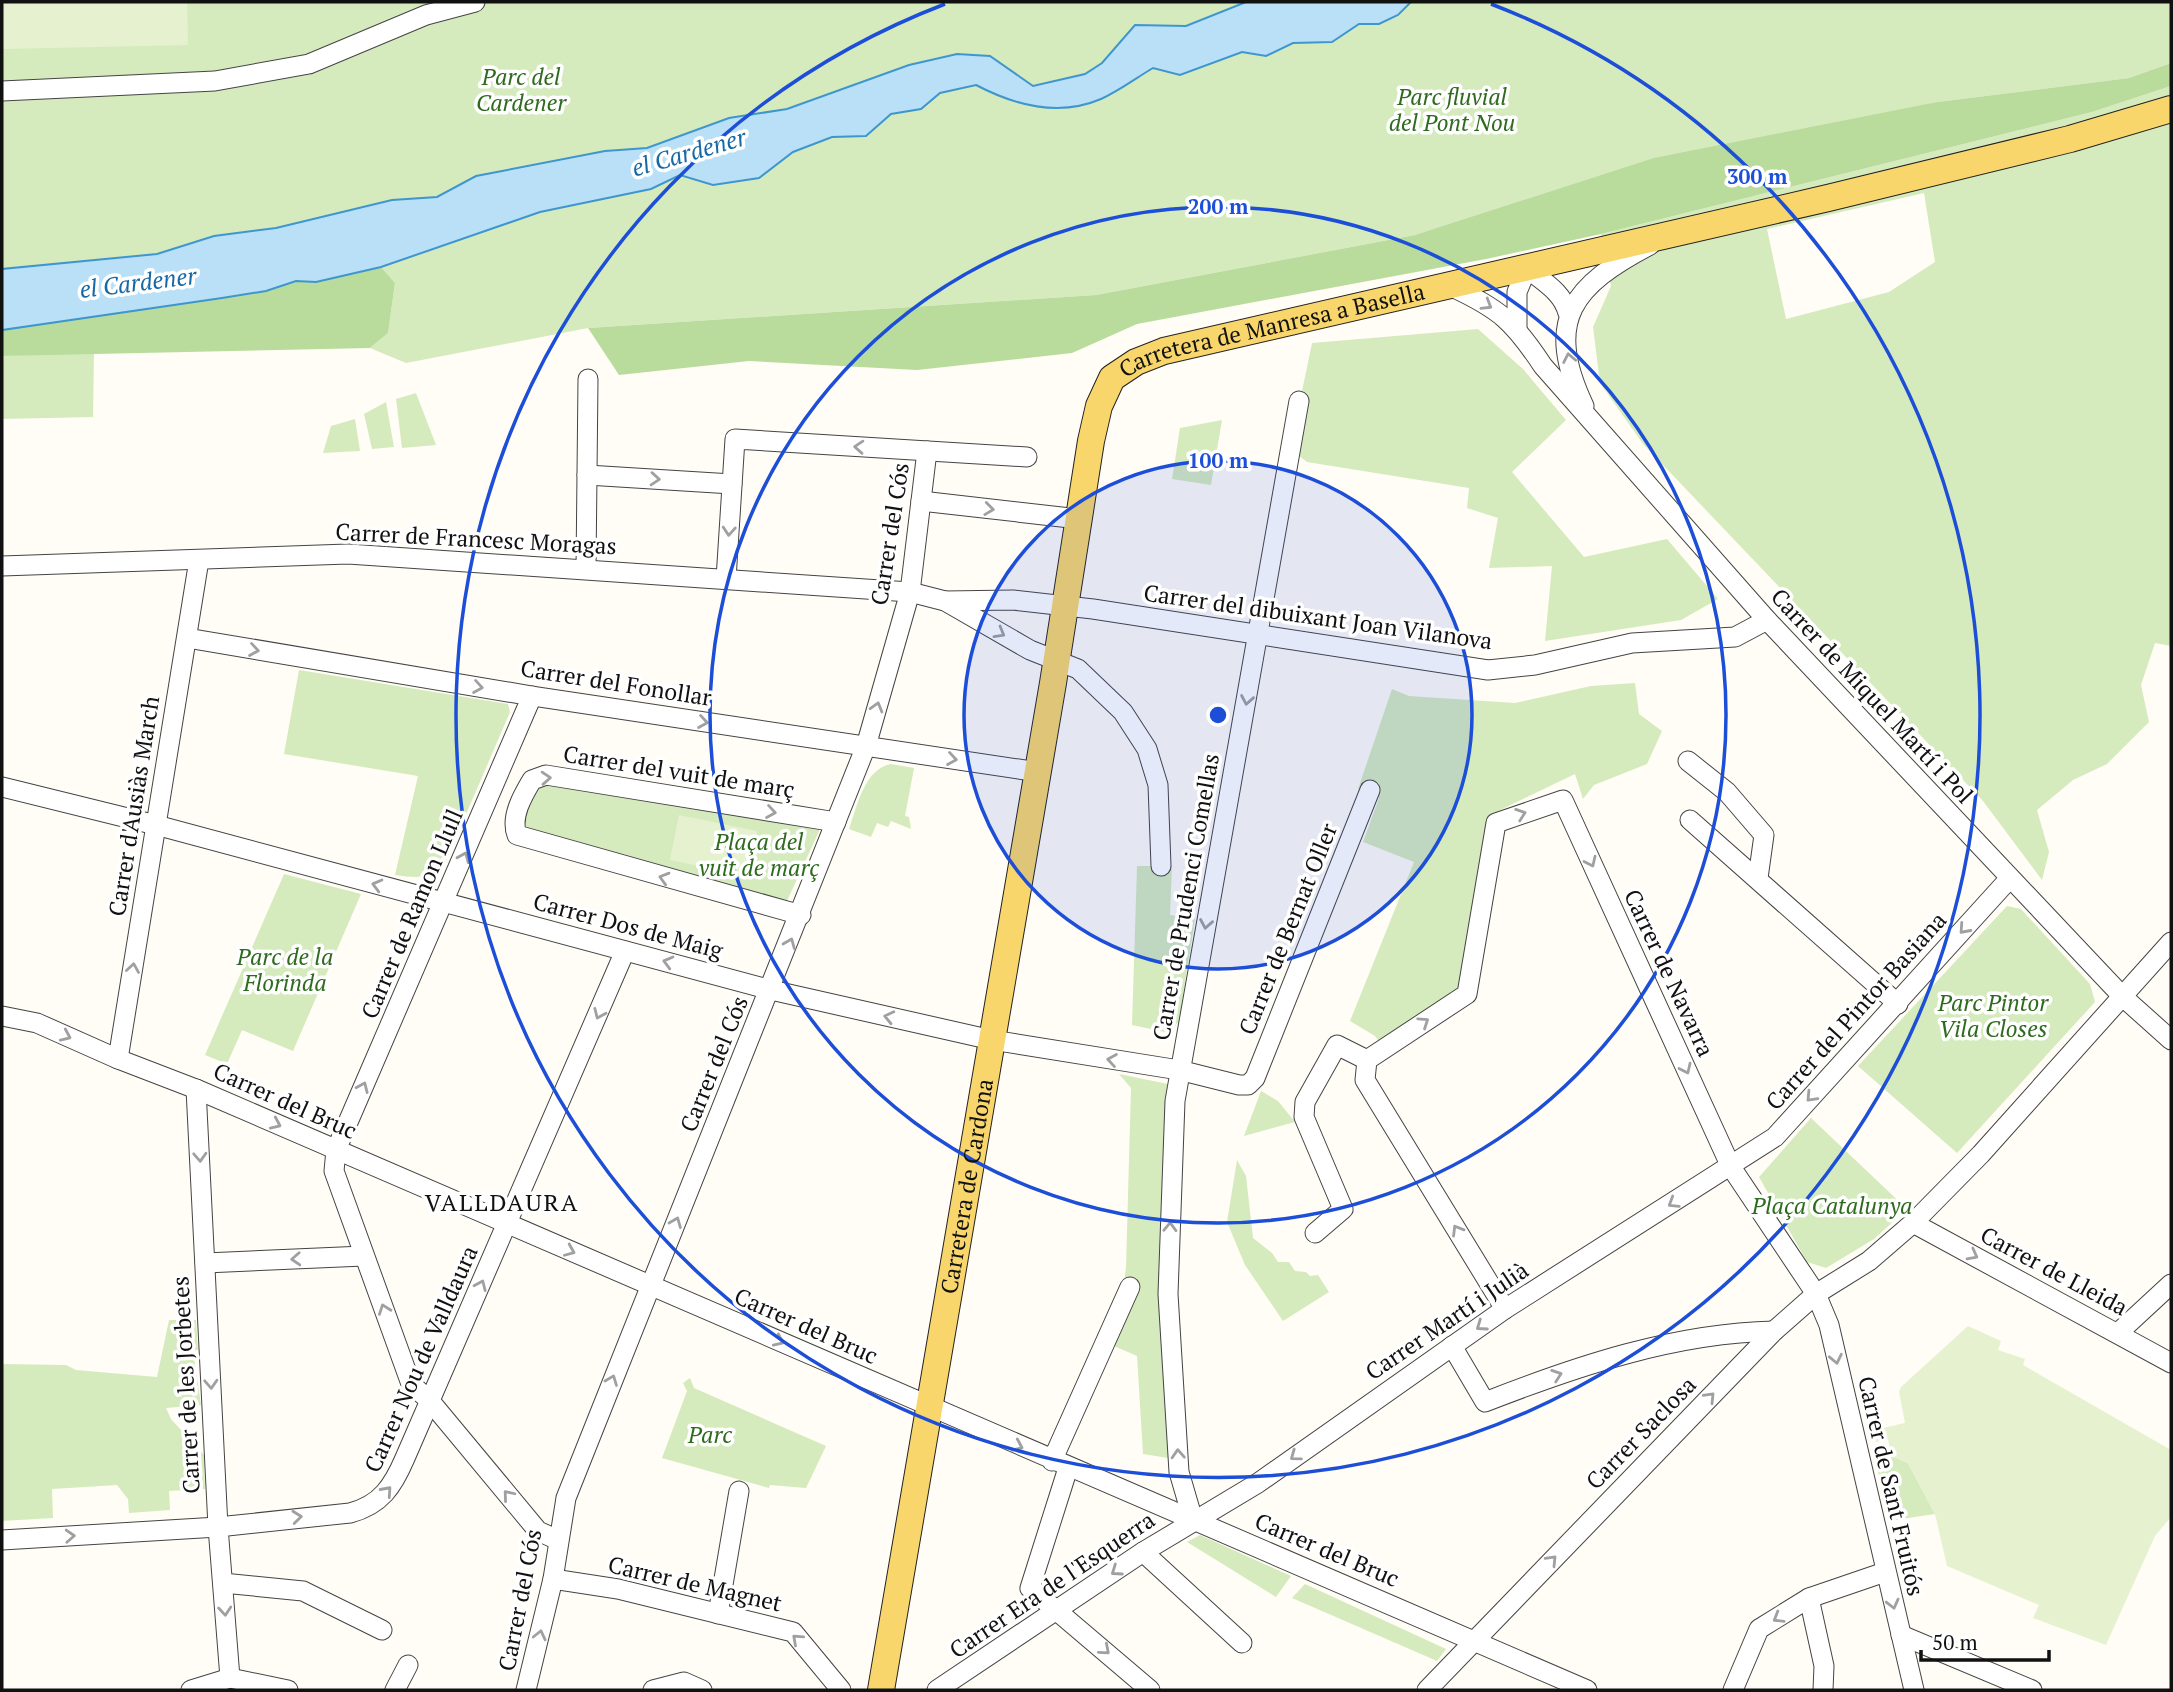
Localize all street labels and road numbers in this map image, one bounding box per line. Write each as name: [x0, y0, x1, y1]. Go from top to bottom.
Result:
street label: Carretera de Manresa a Basella: [1113, 275, 1428, 384]
street label: Carrer del Cós: [863, 460, 916, 607]
street label: Carrer de Francesc Moragas: [335, 516, 617, 561]
street label: Carrer del dibuixant Joan Vilanova: [1142, 577, 1495, 656]
street label: Carrer de Miquel Martí i Pol: [1764, 581, 1980, 810]
street label: Carrer del Fonollar: [518, 652, 714, 713]
street label: Carrer d'Ausiàs March: [101, 693, 166, 918]
street label: Carrer del vuit de març: [561, 738, 797, 805]
street label: Carrer de Prudenci Comellas: [1145, 751, 1226, 1043]
street label: Carrer de Ramon Llull: [353, 804, 470, 1023]
street label: Carrer de Bernat Oller: [1231, 818, 1344, 1039]
street label: Carrer de Navarra: [1617, 884, 1722, 1062]
street label: Carrer Dos de Maig: [530, 885, 727, 966]
street label: Carrer del Pintor Basiana: [1758, 905, 1953, 1116]
street label: Carrer del Cós: [672, 991, 755, 1136]
street label: Carrer del Bruc: [209, 1055, 362, 1146]
street label: Carretera de Cardona: [933, 1076, 1000, 1296]
street label: Carrer de Lleida: [1975, 1219, 2134, 1323]
street label: Carrer Nou de Valldaura: [357, 1240, 485, 1477]
street label: Carrer Martí i Julià: [1359, 1254, 1535, 1387]
street label: Carrer de les Jorbetes: [164, 1276, 207, 1494]
street label: Carrer del Bruc: [730, 1280, 883, 1371]
street label: Carrer Saclosa: [1579, 1369, 1703, 1496]
street label: Carrer de Sant Fruitós: [1851, 1373, 1932, 1599]
street label: Carrer Era de l'Esquerra: [943, 1504, 1161, 1665]
street label: Carrer del Bruc: [1250, 1505, 1404, 1594]
street label: Carrer del Cós: [491, 1526, 548, 1673]
street label: Carrer de Magnet: [605, 1548, 785, 1619]

